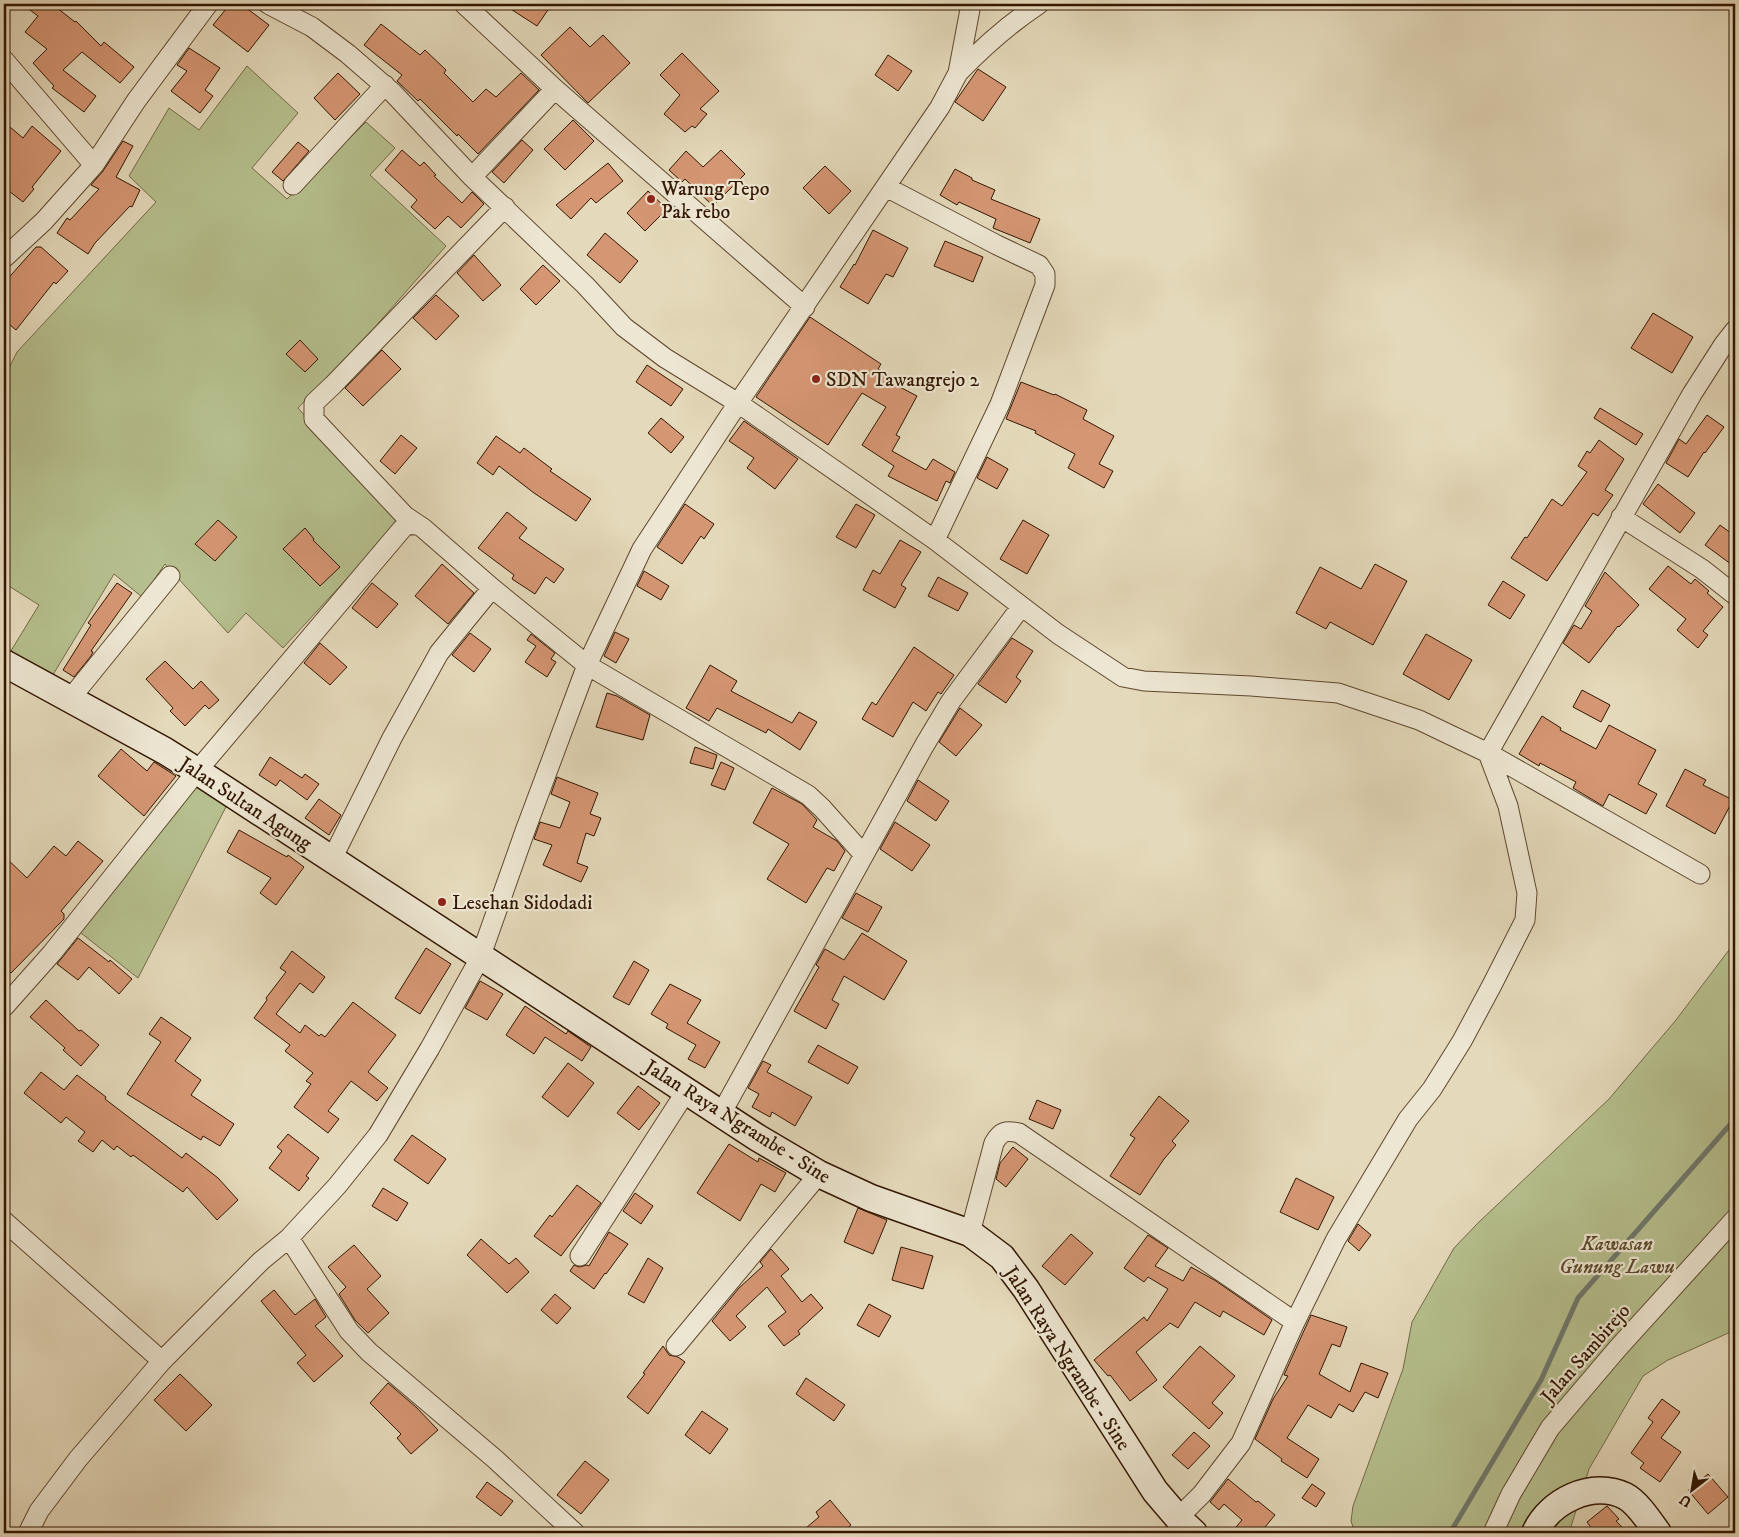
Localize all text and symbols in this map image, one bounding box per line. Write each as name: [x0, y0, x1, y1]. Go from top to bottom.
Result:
place label: Warung Tepo Pak rebo: [660, 177, 769, 225]
marker: Warung Tepo Pak rebo: [645, 193, 657, 205]
place label: SDN Tawangrejo 2: [826, 368, 980, 393]
marker: SDN Tawangrejo 2: [810, 373, 822, 385]
street label: Jalan Sultan Agung: [172, 751, 317, 857]
place label: Lesehan Sidodadi: [452, 891, 592, 916]
marker: Lesehan Sidodadi: [436, 896, 448, 908]
street label: Jalan Raya Ngrambe - Sine: [638, 1054, 835, 1190]
park label: Kawasan Gunung Lawu: [1559, 1232, 1675, 1280]
street label: Jalan Raya Ngrambe - Sine: [997, 1260, 1136, 1456]
street label: Jalan Sambirejo: [1535, 1299, 1636, 1411]
north arrow: [1666, 1464, 1716, 1514]
text: U: [1676, 1490, 1695, 1511]

